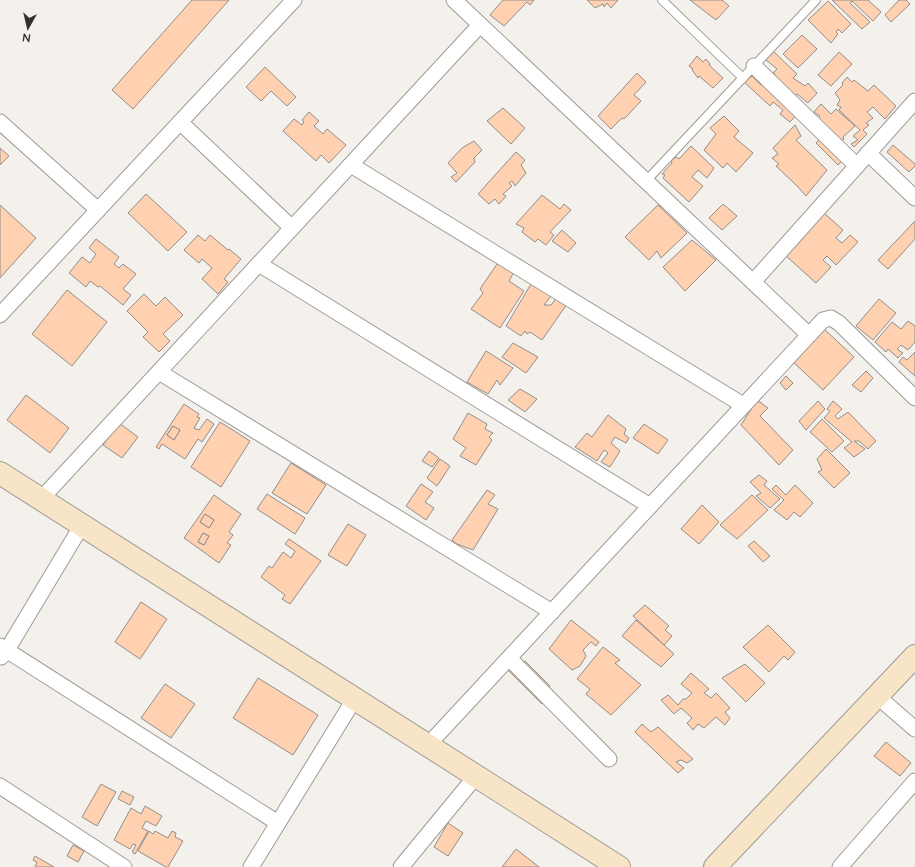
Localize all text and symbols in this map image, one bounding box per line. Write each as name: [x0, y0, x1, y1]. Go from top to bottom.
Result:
north arrow: [8, 8, 48, 48]
text: N: [21, 31, 32, 45]

